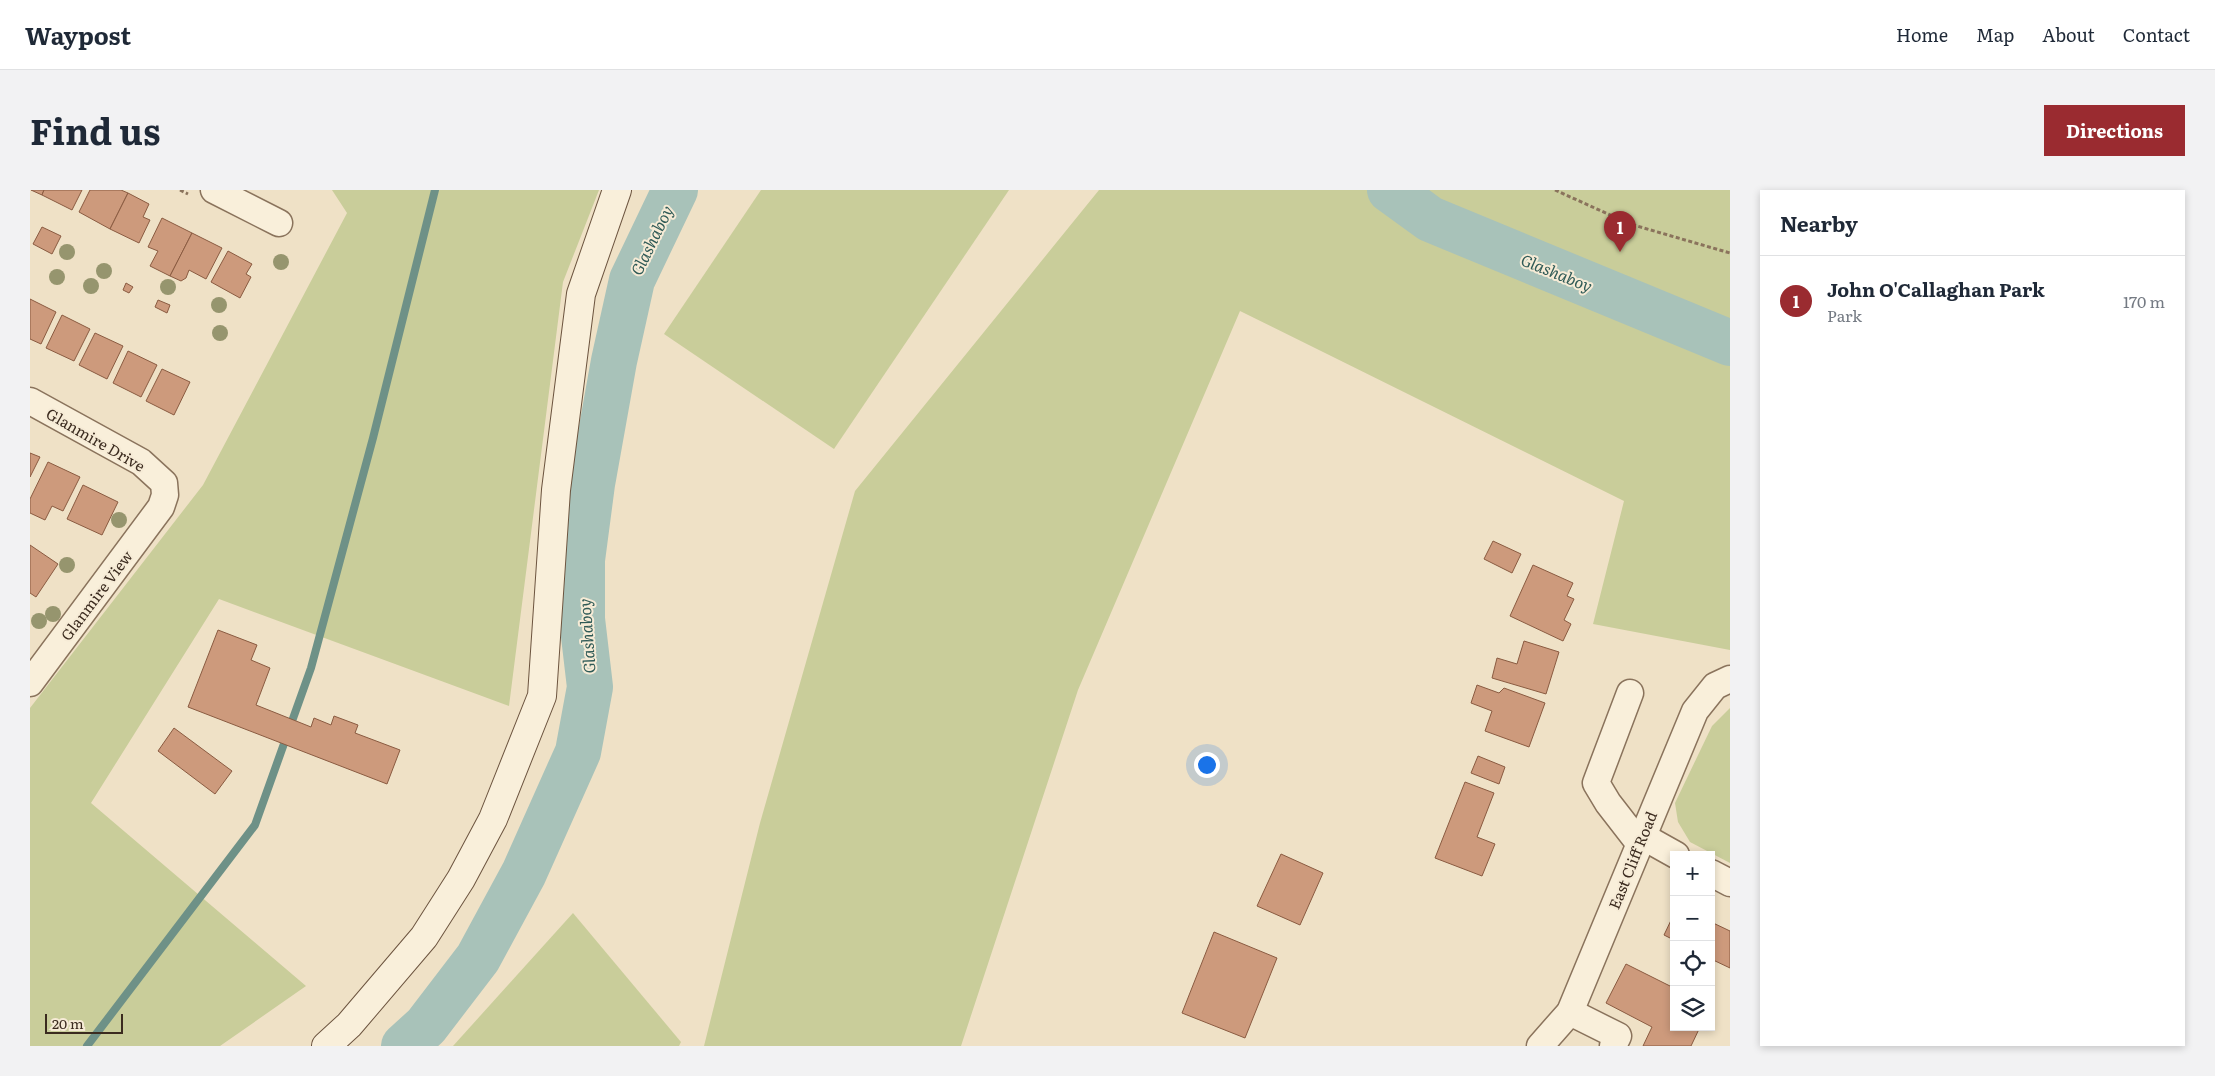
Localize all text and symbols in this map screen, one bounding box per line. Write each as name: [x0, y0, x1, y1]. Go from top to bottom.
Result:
text: Waypost: [25, 17, 131, 52]
text: Home: [1896, 21, 1948, 48]
text: Map: [1976, 21, 2014, 48]
text: About: [2042, 21, 2095, 48]
text: Contact: [2123, 21, 2190, 48]
text: Find us: [30, 104, 160, 156]
button: Directions: [2044, 105, 2185, 156]
water label: Glashaboy: [624, 201, 678, 279]
text: Nearby: [1780, 207, 1858, 238]
pin: 1: [1604, 211, 1636, 252]
water label: Glashaboy: [1518, 247, 1596, 297]
text: John O'Callaghan Park: [1827, 275, 2045, 303]
text: 1: [1793, 289, 1799, 313]
text: 170 m: [2123, 289, 2165, 313]
text: Park: [1827, 303, 1862, 327]
street label: Glanmire Drive: [42, 401, 150, 477]
street label: Glanmire View: [54, 545, 138, 645]
water label: Glashaboy: [571, 598, 601, 674]
your location: [1194, 752, 1220, 778]
street label: East Cliff Road: [1602, 808, 1662, 912]
map controls: [1670, 851, 1715, 1031]
button: +: [1670, 851, 1715, 896]
button: −: [1670, 896, 1715, 941]
button: locate: [1670, 941, 1715, 986]
button: layers: [1670, 986, 1715, 1031]
scale bar: [45, 1011, 122, 1034]
text: 20 m: [52, 1013, 84, 1033]

